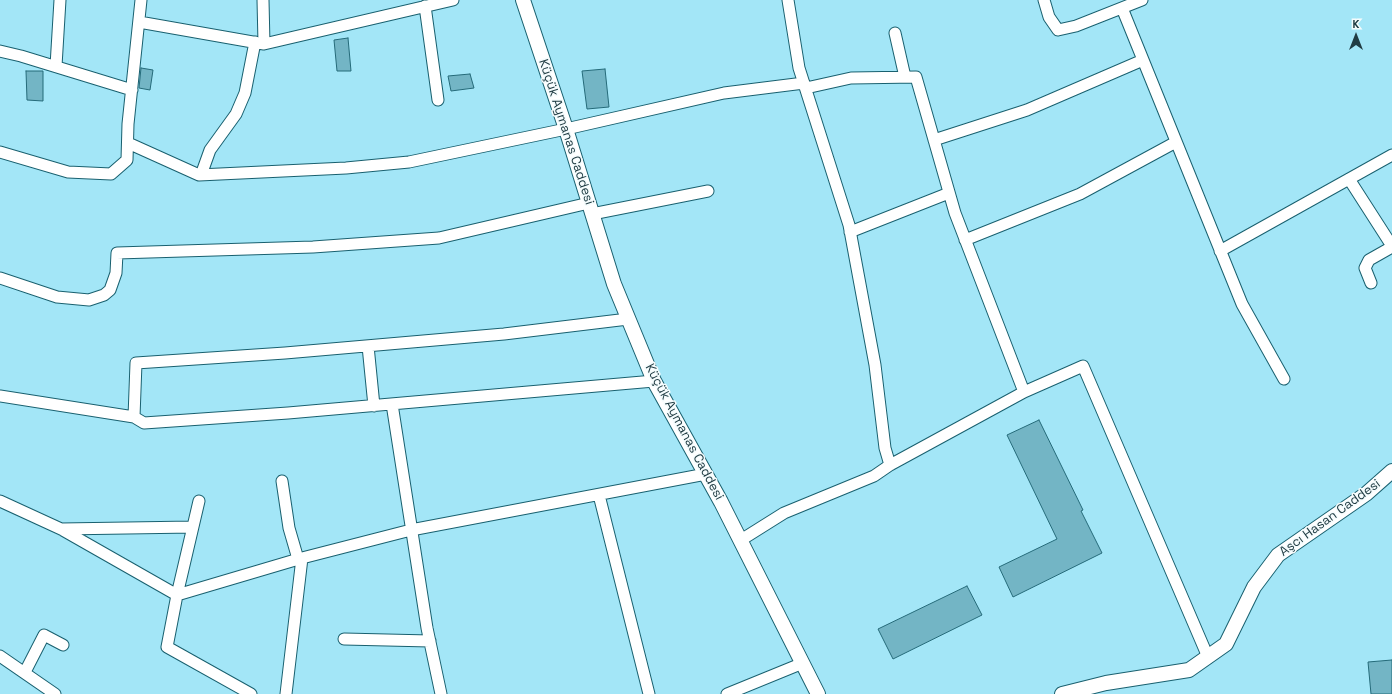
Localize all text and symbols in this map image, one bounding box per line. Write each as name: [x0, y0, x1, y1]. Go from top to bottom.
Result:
north arrow: [1336, 16, 1376, 56]
text: K: [1353, 17, 1359, 31]
street label: Küçük Aymanas Caddesi: [535, 57, 597, 207]
street label: Küçük Aymanas Caddesi: [641, 361, 727, 503]
street label: Aşcı Hasan Caddesi: [1276, 476, 1384, 560]

